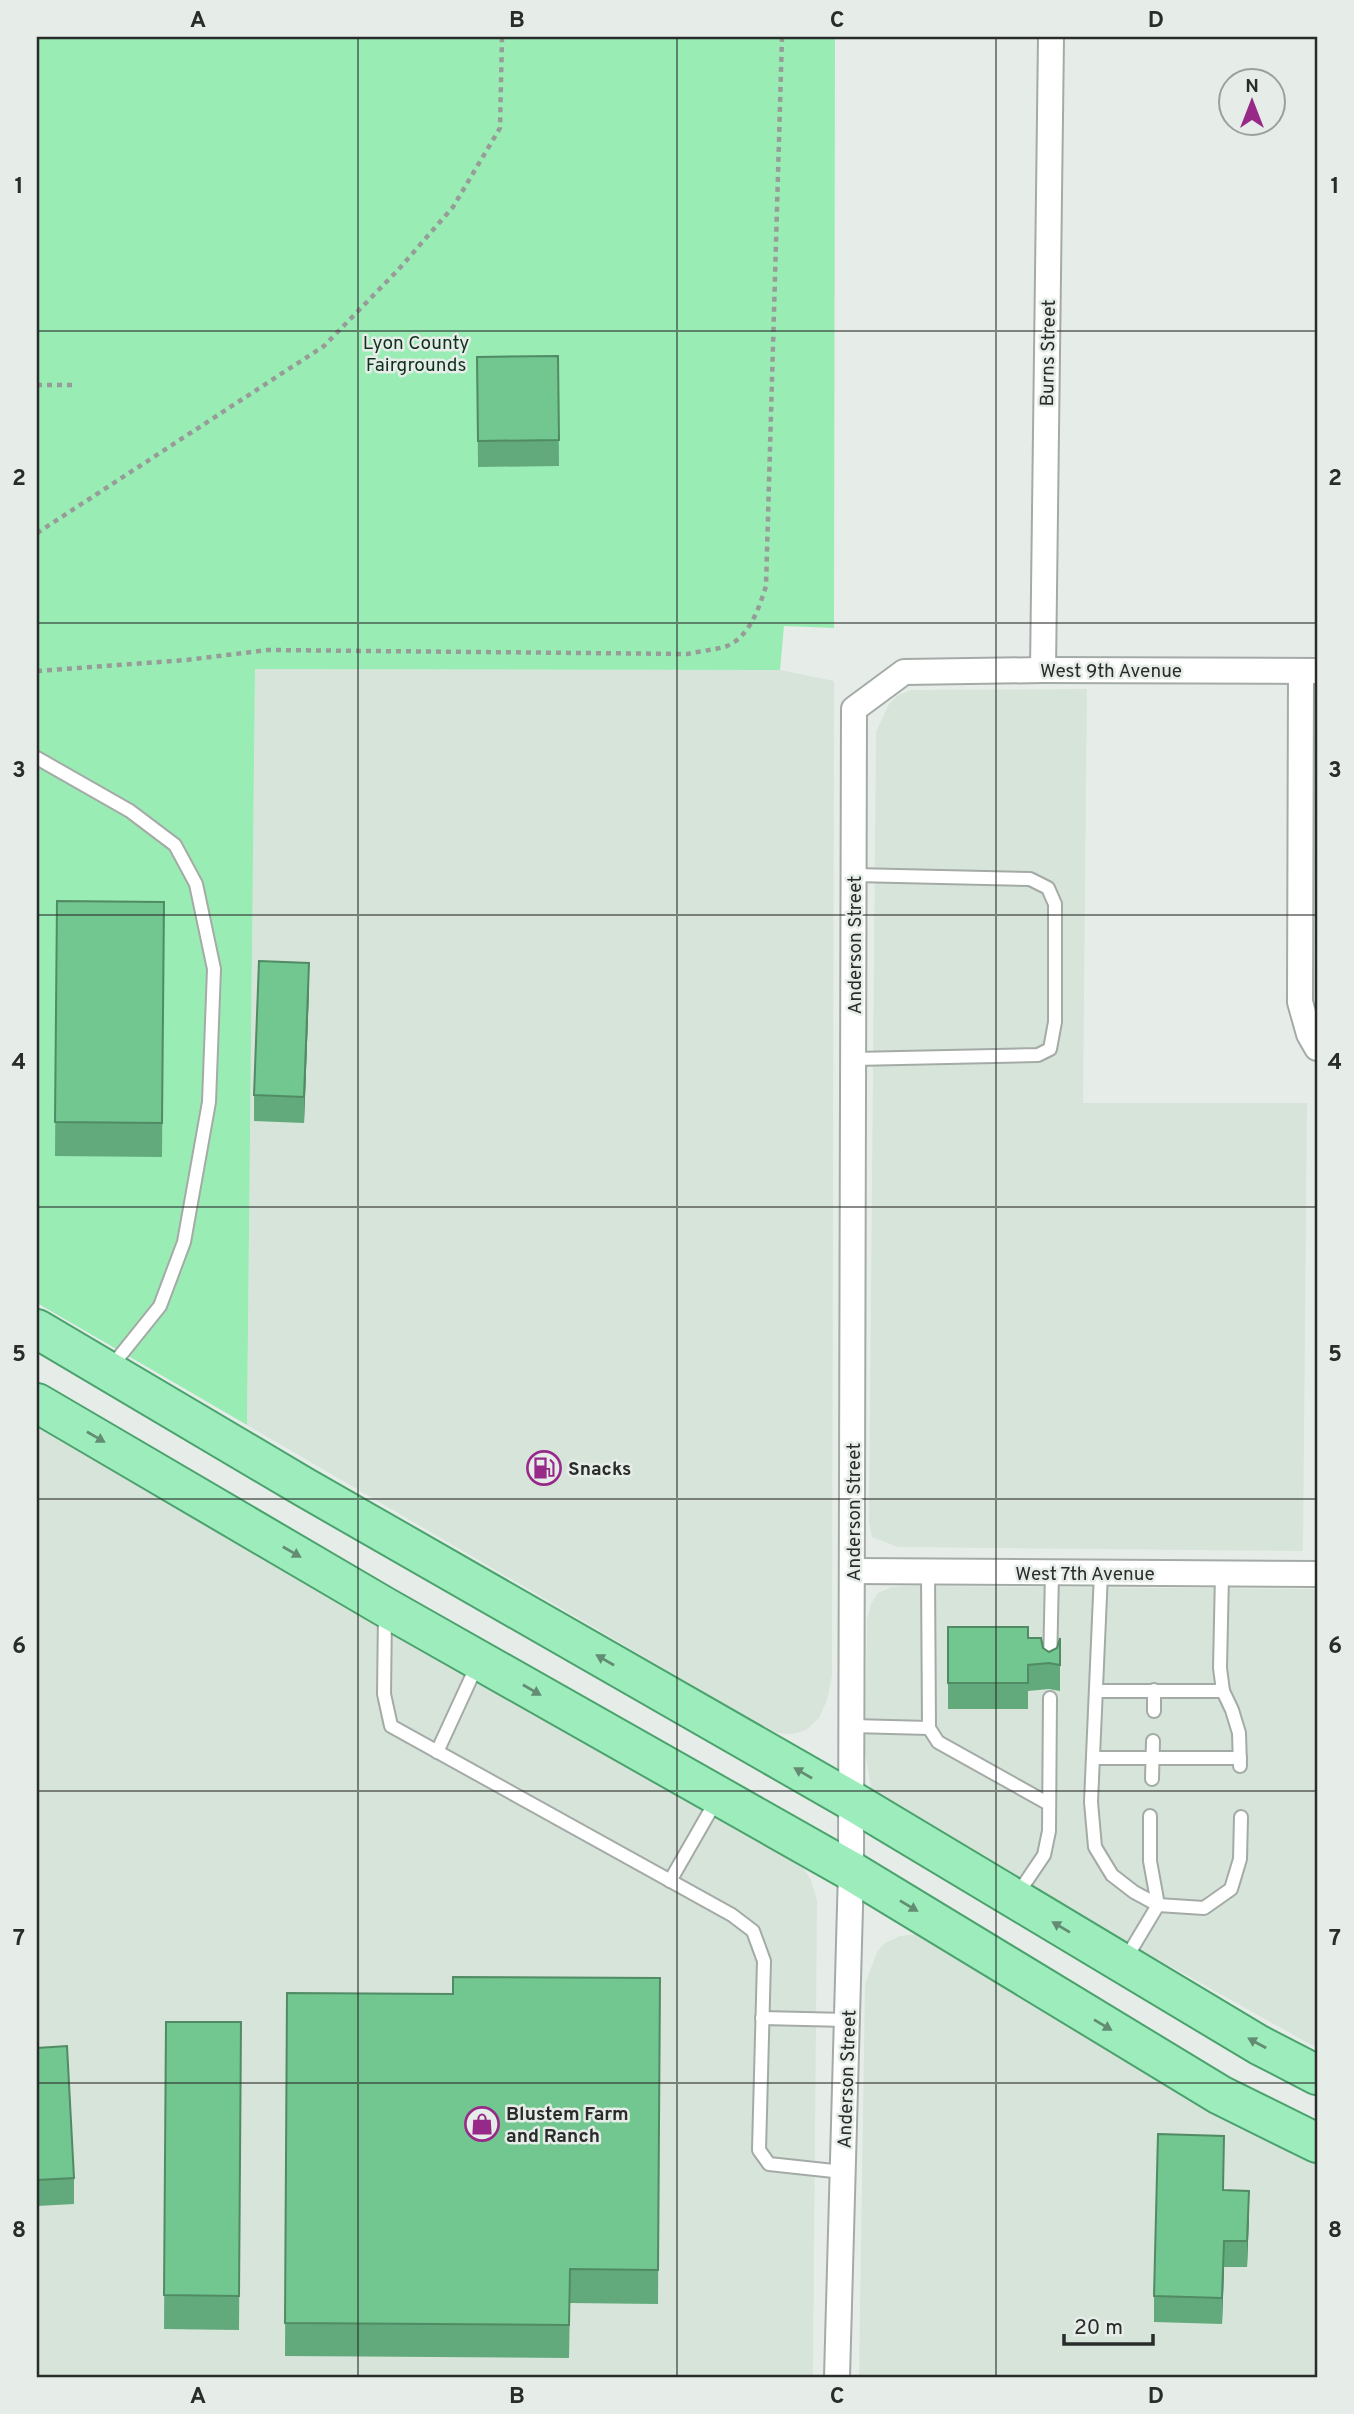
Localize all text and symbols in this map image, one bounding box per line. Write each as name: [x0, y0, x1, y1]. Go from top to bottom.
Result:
text: A: [190, 7, 206, 36]
text: B: [509, 7, 525, 36]
text: C: [830, 7, 844, 36]
text: D: [1148, 7, 1164, 36]
north arrow: [1218, 66, 1288, 136]
text: N: [1245, 75, 1259, 99]
text: 1: [14, 173, 24, 202]
text: 1: [1330, 173, 1340, 202]
street label: Burns Street: [1036, 299, 1062, 407]
park label: Lyon County Fairgrounds: [363, 332, 469, 378]
text: 2: [12, 465, 26, 494]
text: 2: [1328, 465, 1342, 494]
street label: West 9th Avenue: [1040, 660, 1182, 684]
text: 3: [12, 757, 26, 786]
text: 3: [1328, 757, 1342, 786]
street label: Anderson Street: [844, 876, 868, 1014]
text: 4: [12, 1049, 26, 1078]
text: 4: [1328, 1049, 1342, 1078]
text: 5: [12, 1341, 26, 1370]
text: 5: [1328, 1341, 1342, 1370]
one-way arrow: [86, 1431, 105, 1444]
street label: Anderson Street: [843, 1443, 867, 1581]
fuel station icon: Snacks: [525, 1449, 563, 1487]
place label: Snacks: [568, 1458, 631, 1482]
one-way arrow: [282, 1546, 302, 1558]
street label: West 7th Avenue: [1015, 1563, 1155, 1587]
text: 6: [12, 1633, 26, 1662]
text: 6: [1328, 1633, 1342, 1662]
one-way arrow: [596, 1654, 615, 1666]
one-way arrow: [522, 1684, 541, 1696]
one-way arrow: [793, 1767, 812, 1779]
one-way arrow: [900, 1900, 919, 1913]
one-way arrow: [1052, 1921, 1071, 1933]
text: 7: [13, 1925, 25, 1954]
text: 7: [1329, 1925, 1341, 1954]
street label: Anderson Street: [834, 2009, 862, 2149]
one-way arrow: [1094, 2019, 1113, 2032]
one-way arrow: [1247, 2037, 1267, 2049]
place label: Blustem Farm and Ranch: [506, 2103, 629, 2149]
shop icon: Blustem Farm and Ranch: [463, 2105, 501, 2143]
text: 8: [12, 2217, 26, 2246]
text: 8: [1328, 2217, 1342, 2246]
scale bar: [1064, 2302, 1153, 2346]
text: 20 m: [1074, 2315, 1123, 2342]
text: A: [190, 2383, 206, 2412]
text: B: [509, 2383, 525, 2412]
text: C: [830, 2383, 844, 2412]
text: D: [1148, 2383, 1164, 2412]

